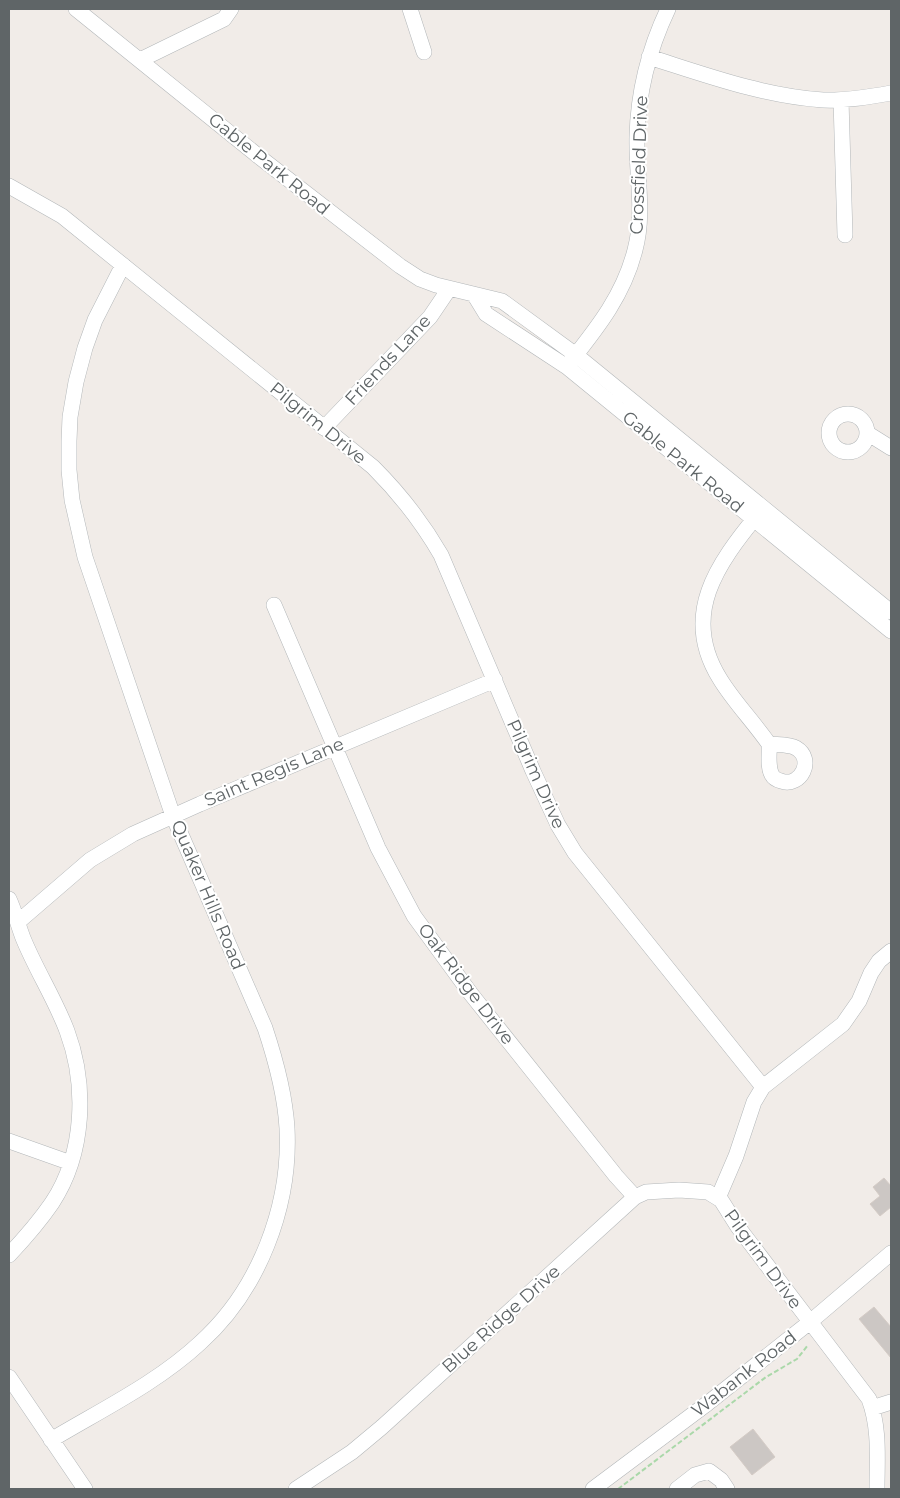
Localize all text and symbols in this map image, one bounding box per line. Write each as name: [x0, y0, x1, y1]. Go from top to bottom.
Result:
street label: Crossfield Drive: [626, 95, 652, 235]
street label: Gable Park Road: [204, 108, 334, 220]
street label: Friends Lane: [340, 310, 436, 410]
street label: Pilgrim Drive: [265, 377, 371, 469]
street label: Gable Park Road: [618, 406, 748, 518]
street label: Pilgrim Drive: [502, 716, 570, 832]
street label: Saint Regis Lane: [201, 733, 347, 811]
street label: Quaker Hills Road: [166, 817, 250, 973]
street label: Oak Ridge Drive: [413, 919, 519, 1049]
street label: Pilgrim Drive: [719, 1205, 807, 1313]
street label: Blue Ridge Drive: [437, 1260, 565, 1378]
street label: Wabank Road: [687, 1326, 801, 1422]

